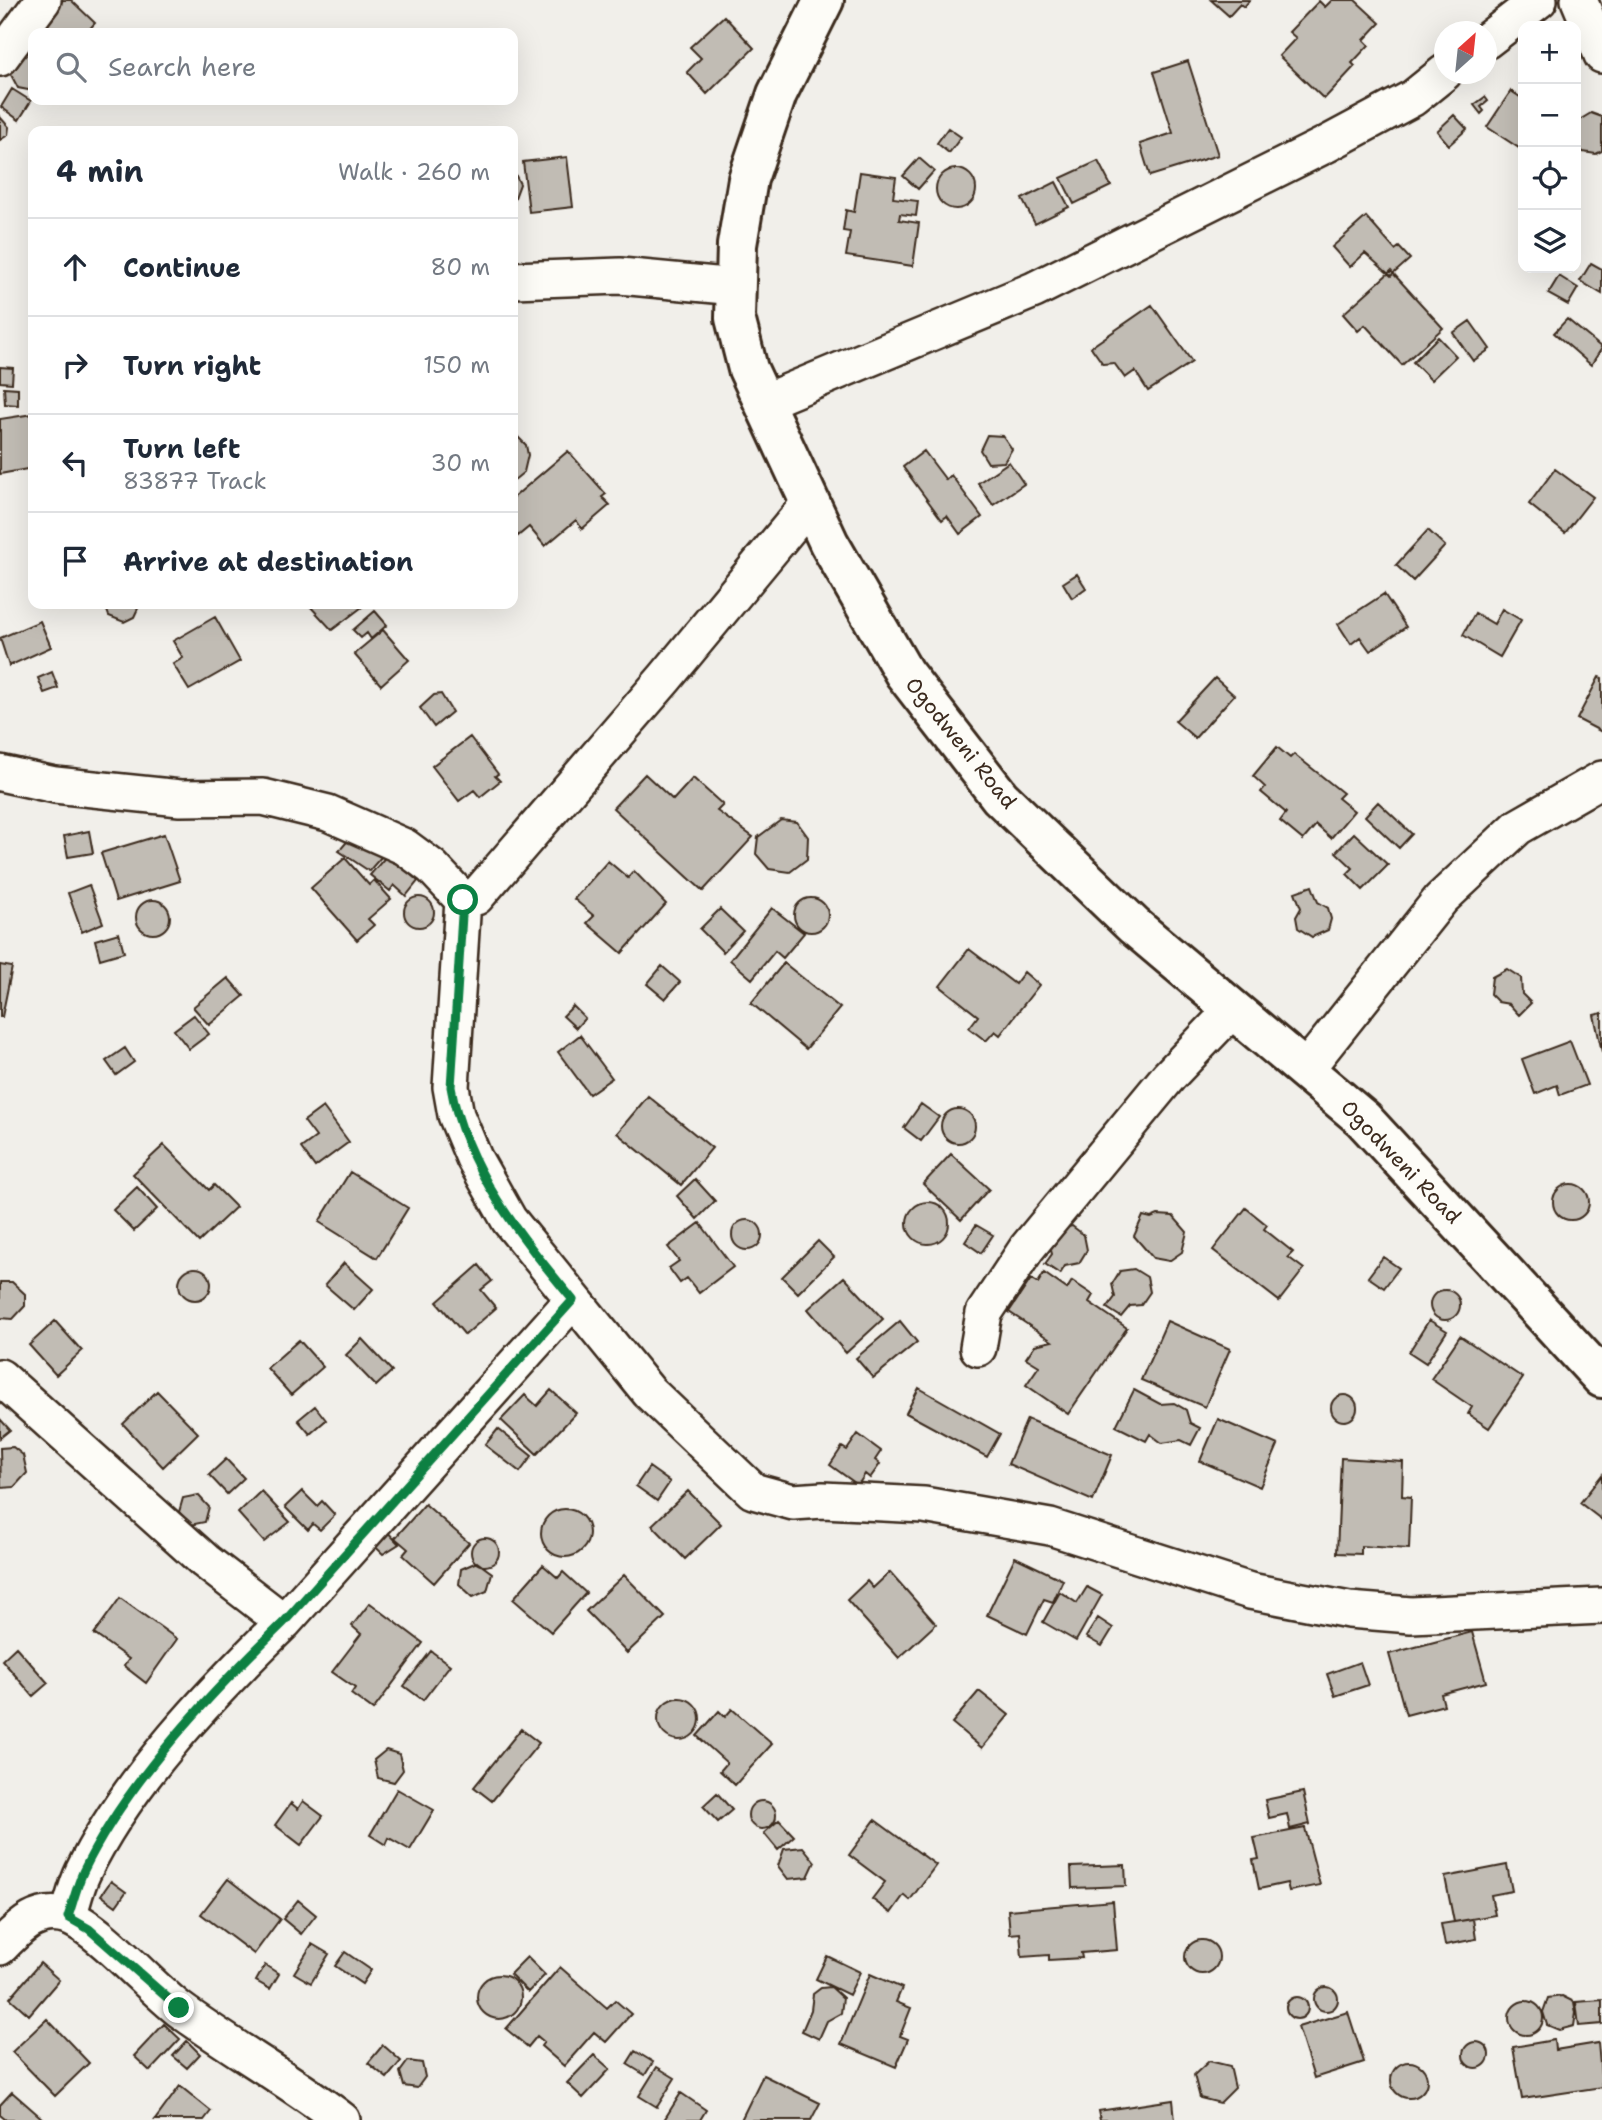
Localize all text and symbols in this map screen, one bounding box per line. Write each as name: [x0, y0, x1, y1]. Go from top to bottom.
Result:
north arrow: [1434, 21, 1497, 84]
map controls: [1518, 21, 1581, 273]
button: +: [1518, 21, 1581, 84]
search box: [28, 28, 518, 105]
icon: search: [52, 48, 90, 86]
text: Search here: [108, 49, 257, 84]
button: −: [1518, 84, 1581, 147]
button: locate: [1518, 147, 1581, 210]
text: 4 min: [56, 151, 143, 192]
text: Walk · 260 m: [338, 157, 490, 187]
button: layers: [1518, 210, 1581, 273]
icon: ahead: [56, 248, 94, 286]
text: Continue: [123, 250, 241, 285]
text: 80 m: [431, 252, 490, 282]
icon: right: [56, 346, 94, 384]
text: Turn right: [123, 348, 261, 383]
text: 150 m: [423, 350, 490, 380]
text: Turn left: [123, 431, 240, 466]
icon: left: [56, 444, 94, 482]
text: 30 m: [431, 448, 490, 478]
text: 83877 Track: [123, 466, 267, 496]
icon: arrive: [56, 542, 94, 580]
text: Arrive at destination: [123, 544, 413, 579]
street label: Ogodweni Road: [899, 671, 1023, 815]
route start: [447, 884, 478, 915]
street label: Ogodweni Road: [1335, 1094, 1467, 1230]
route end: [163, 1992, 194, 2023]

